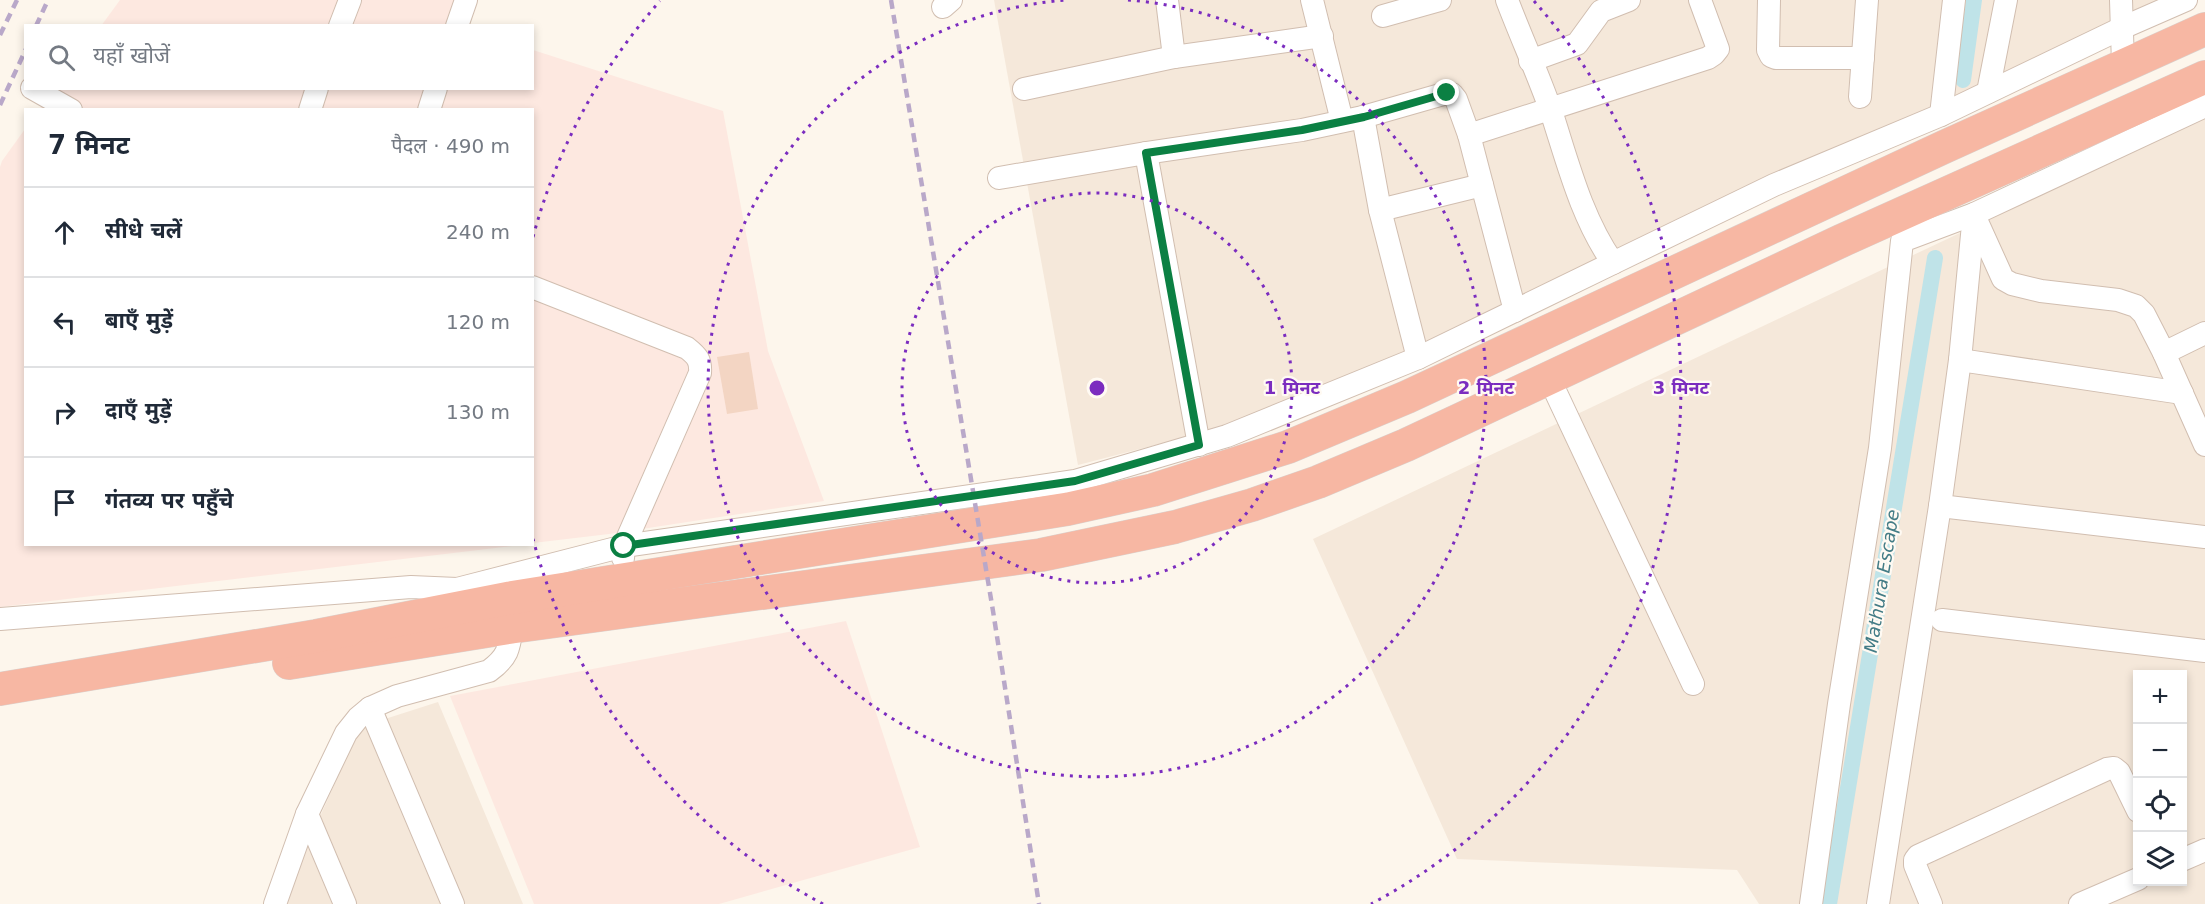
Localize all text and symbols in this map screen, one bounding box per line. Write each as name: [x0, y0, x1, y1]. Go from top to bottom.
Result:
search box: [24, 24, 534, 90]
icon: search: [45, 41, 78, 74]
text: यहाँ खोजें: [93, 43, 170, 68]
route end: [1433, 79, 1459, 105]
text: 7 मिनट: [48, 130, 130, 160]
text: पैदल · 490 m: [391, 134, 510, 158]
icon: ahead: [48, 216, 81, 249]
text: सीधे चलें: [105, 218, 182, 243]
text: 240 m: [446, 220, 510, 244]
icon: left: [48, 306, 81, 339]
text: बाएँ मुड़ें: [105, 308, 173, 333]
text: 120 m: [446, 310, 510, 334]
text: 1 मिनट: [1264, 377, 1321, 398]
text: 2 मिनट: [1458, 377, 1515, 398]
text: 3 मिनट: [1653, 377, 1710, 398]
centre of rings: [1087, 378, 1107, 398]
icon: right: [48, 396, 81, 429]
text: दाएँ मुड़ें: [105, 398, 172, 423]
text: 130 m: [446, 400, 510, 424]
icon: arrive: [48, 486, 81, 519]
text: गंतव्य पर पहुँचे: [105, 488, 233, 513]
water label: Mathura Escape: [1860, 508, 1903, 654]
route start: [610, 532, 636, 558]
map controls: [2133, 670, 2187, 886]
button: +: [2133, 670, 2187, 724]
button: −: [2133, 724, 2187, 778]
button: locate: [2133, 778, 2187, 832]
button: layers: [2133, 832, 2187, 886]

